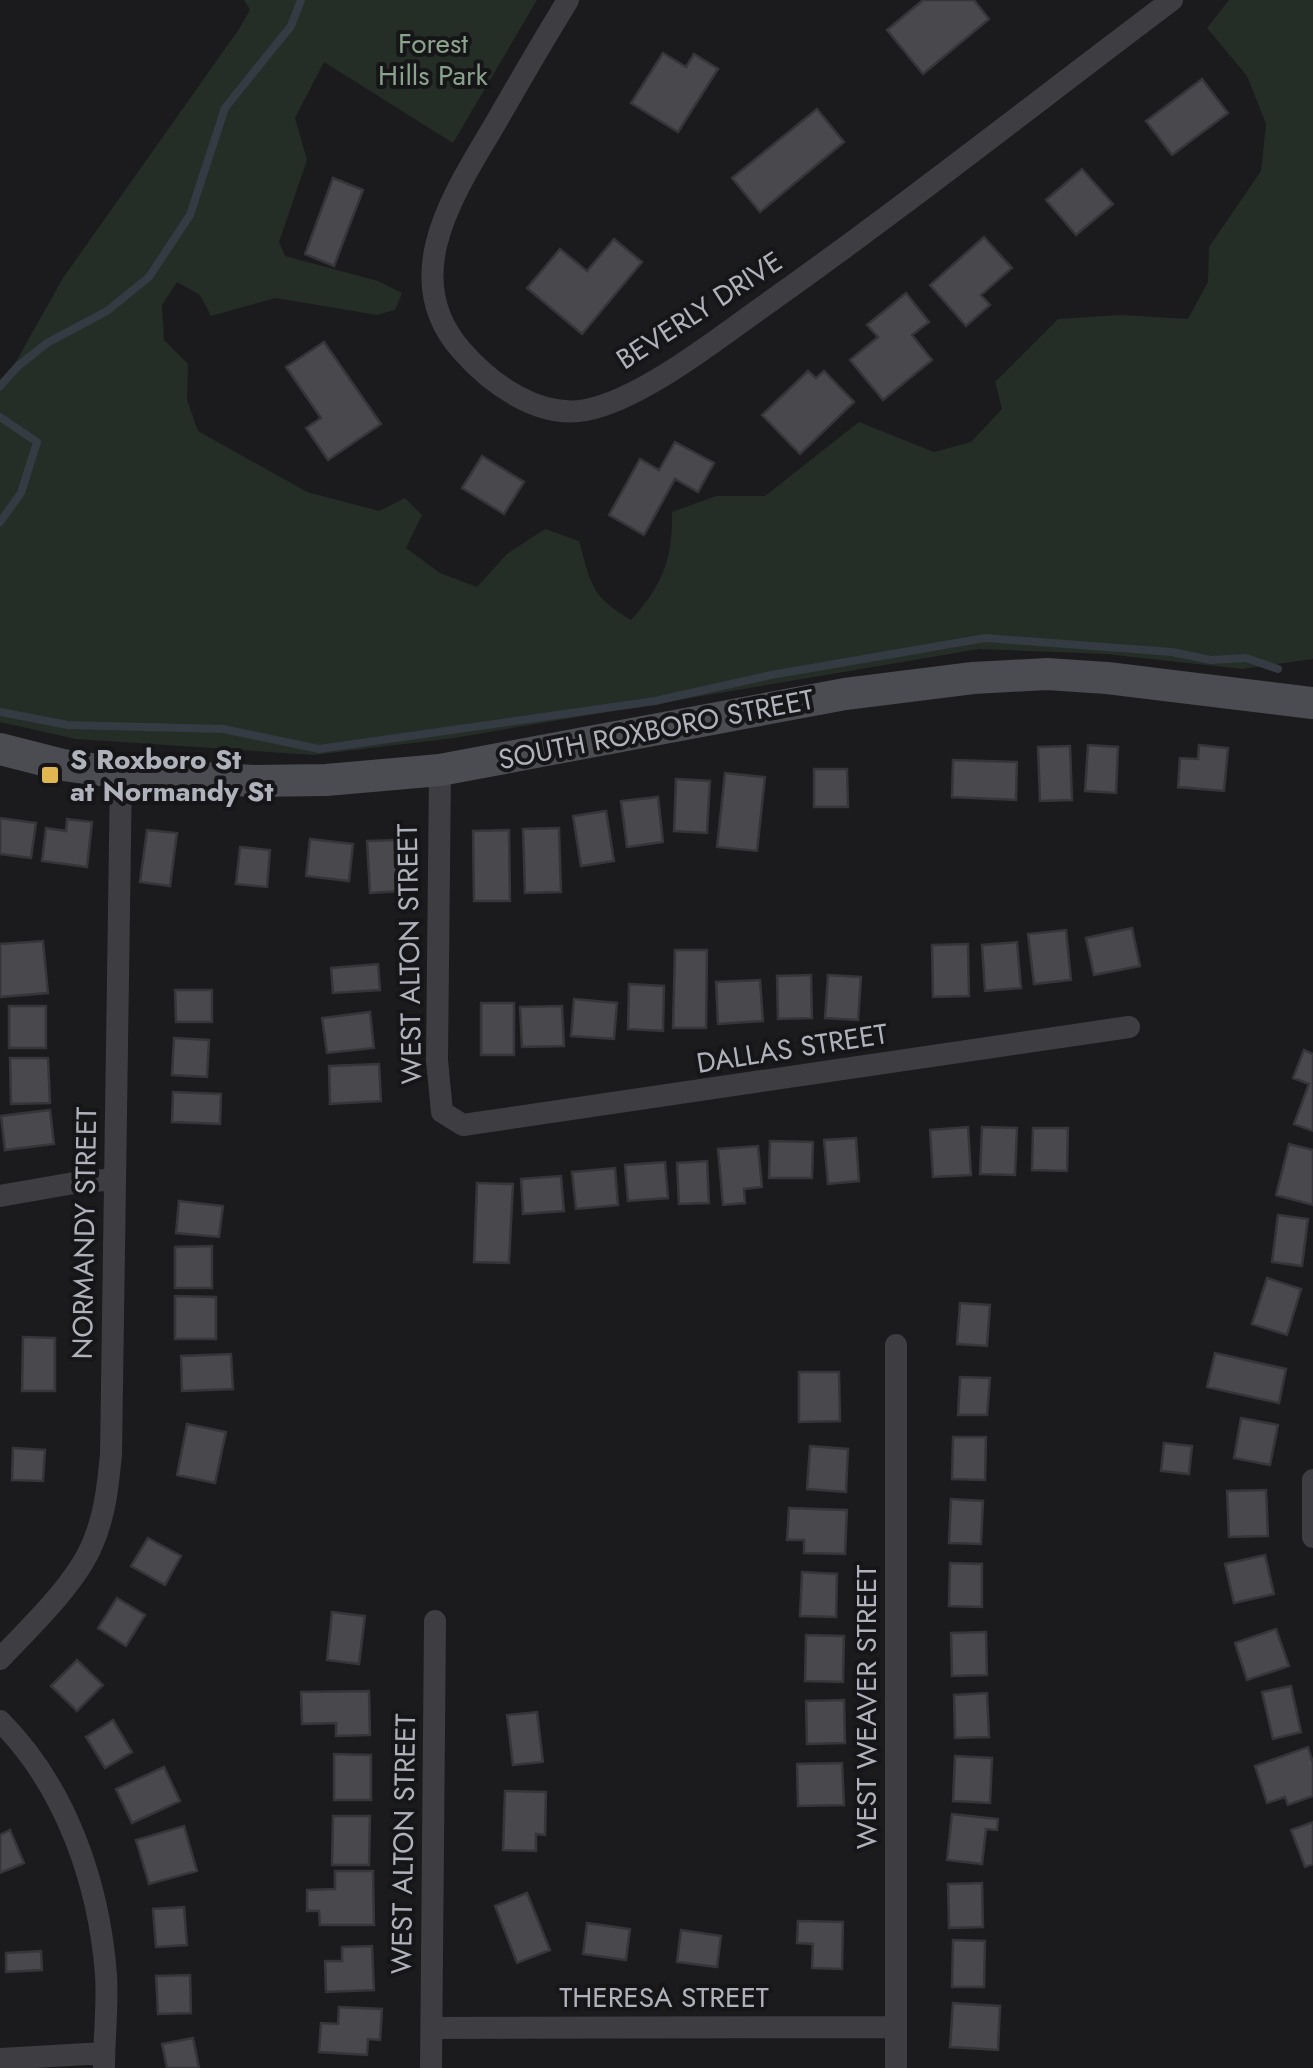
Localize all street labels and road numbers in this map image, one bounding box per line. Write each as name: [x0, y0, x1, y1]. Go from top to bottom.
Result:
street label: BEVERLY DRIVE: [608, 241, 790, 380]
street label: SOUTH ROXBORO STREET: [495, 679, 817, 780]
street label: WEST ALTON STREET: [387, 823, 432, 1085]
street label: DALLAS STREET: [694, 1013, 891, 1084]
street label: NORMANDY STREET: [62, 1106, 107, 1360]
street label: WEST WEAVER STREET: [846, 1565, 887, 1849]
street label: WEST ALTON STREET: [381, 1713, 426, 1975]
street label: THERESA STREET: [559, 1977, 769, 2018]

